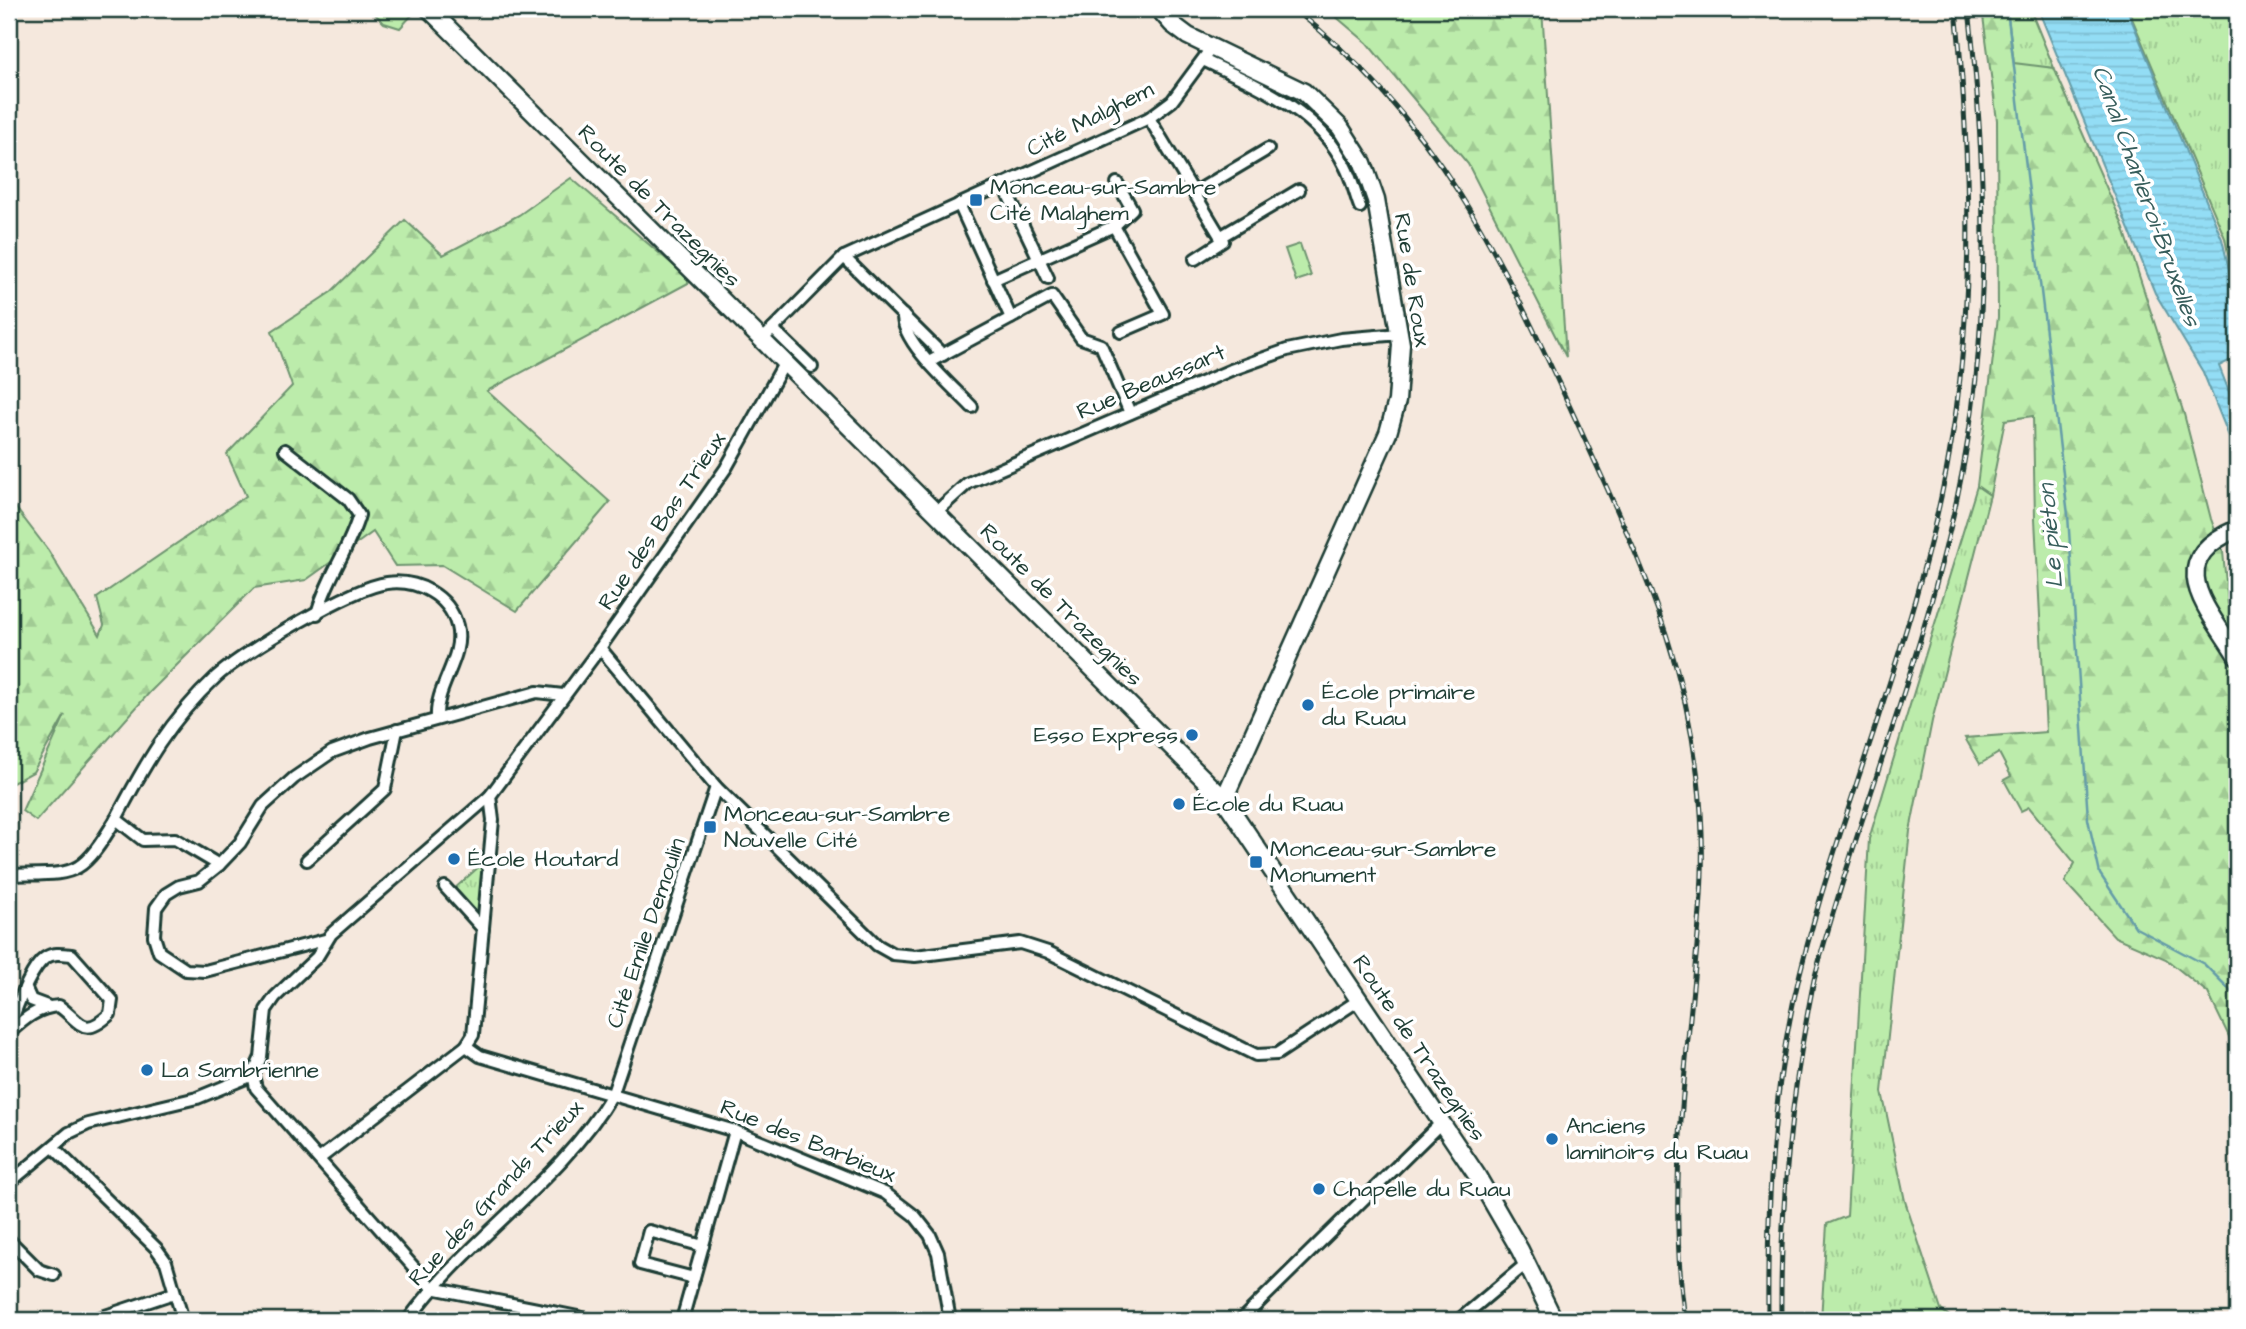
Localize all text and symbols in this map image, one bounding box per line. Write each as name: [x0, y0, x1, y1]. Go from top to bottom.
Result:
water label: Canal Charleroi-Bruxelles: [2083, 61, 2210, 333]
street label: Cité Malghem: [1021, 73, 1160, 166]
street label: Route de Trazegnies: [570, 117, 748, 295]
place label: Monceau-sur-Sambre Cité Malghem: [990, 171, 1216, 230]
marker: Monceau-sur-Sambre Cité Malghem: [968, 192, 984, 208]
street label: Rue de Roux: [1386, 211, 1438, 349]
street label: Rue Beaussart: [1072, 336, 1231, 428]
street label: Rue des Bas Trieux: [590, 425, 734, 617]
water label: Le piéton: [2029, 481, 2072, 589]
street label: Route de Trazegnies: [972, 516, 1150, 694]
place label: École primaire du Ruau: [1322, 676, 1476, 734]
marker: École primaire du Ruau: [1300, 697, 1316, 713]
place label: Esso Express: [1034, 719, 1178, 751]
marker: Esso Express: [1184, 727, 1200, 743]
place label: École du Ruau: [1193, 788, 1344, 820]
marker: École du Ruau: [1171, 796, 1187, 812]
place label: Monceau-sur-Sambre Nouvelle Cité: [724, 798, 950, 856]
marker: Monceau-sur-Sambre Nouvelle Cité: [702, 819, 718, 835]
street label: Cité Emile Demoulin: [598, 833, 694, 1033]
place label: Monceau-sur-Sambre Monument: [1270, 833, 1496, 891]
place label: École Houtard: [468, 843, 619, 875]
marker: École Houtard: [446, 851, 462, 867]
marker: Monceau-sur-Sambre Monument: [1248, 854, 1264, 870]
street label: Route de Trazegnies: [1344, 948, 1493, 1148]
place label: La Sambrienne: [161, 1054, 319, 1086]
marker: La Sambrienne: [139, 1062, 155, 1078]
street label: Rue des Barbieux: [715, 1091, 901, 1191]
street label: Rue des Grands Trieux: [401, 1093, 591, 1293]
place label: Anciens laminoirs du Ruau: [1566, 1110, 1748, 1168]
marker: Anciens laminoirs du Ruau: [1544, 1131, 1560, 1147]
place label: Chapelle du Ruau: [1333, 1173, 1511, 1205]
marker: Chapelle du Ruau: [1311, 1181, 1327, 1197]

